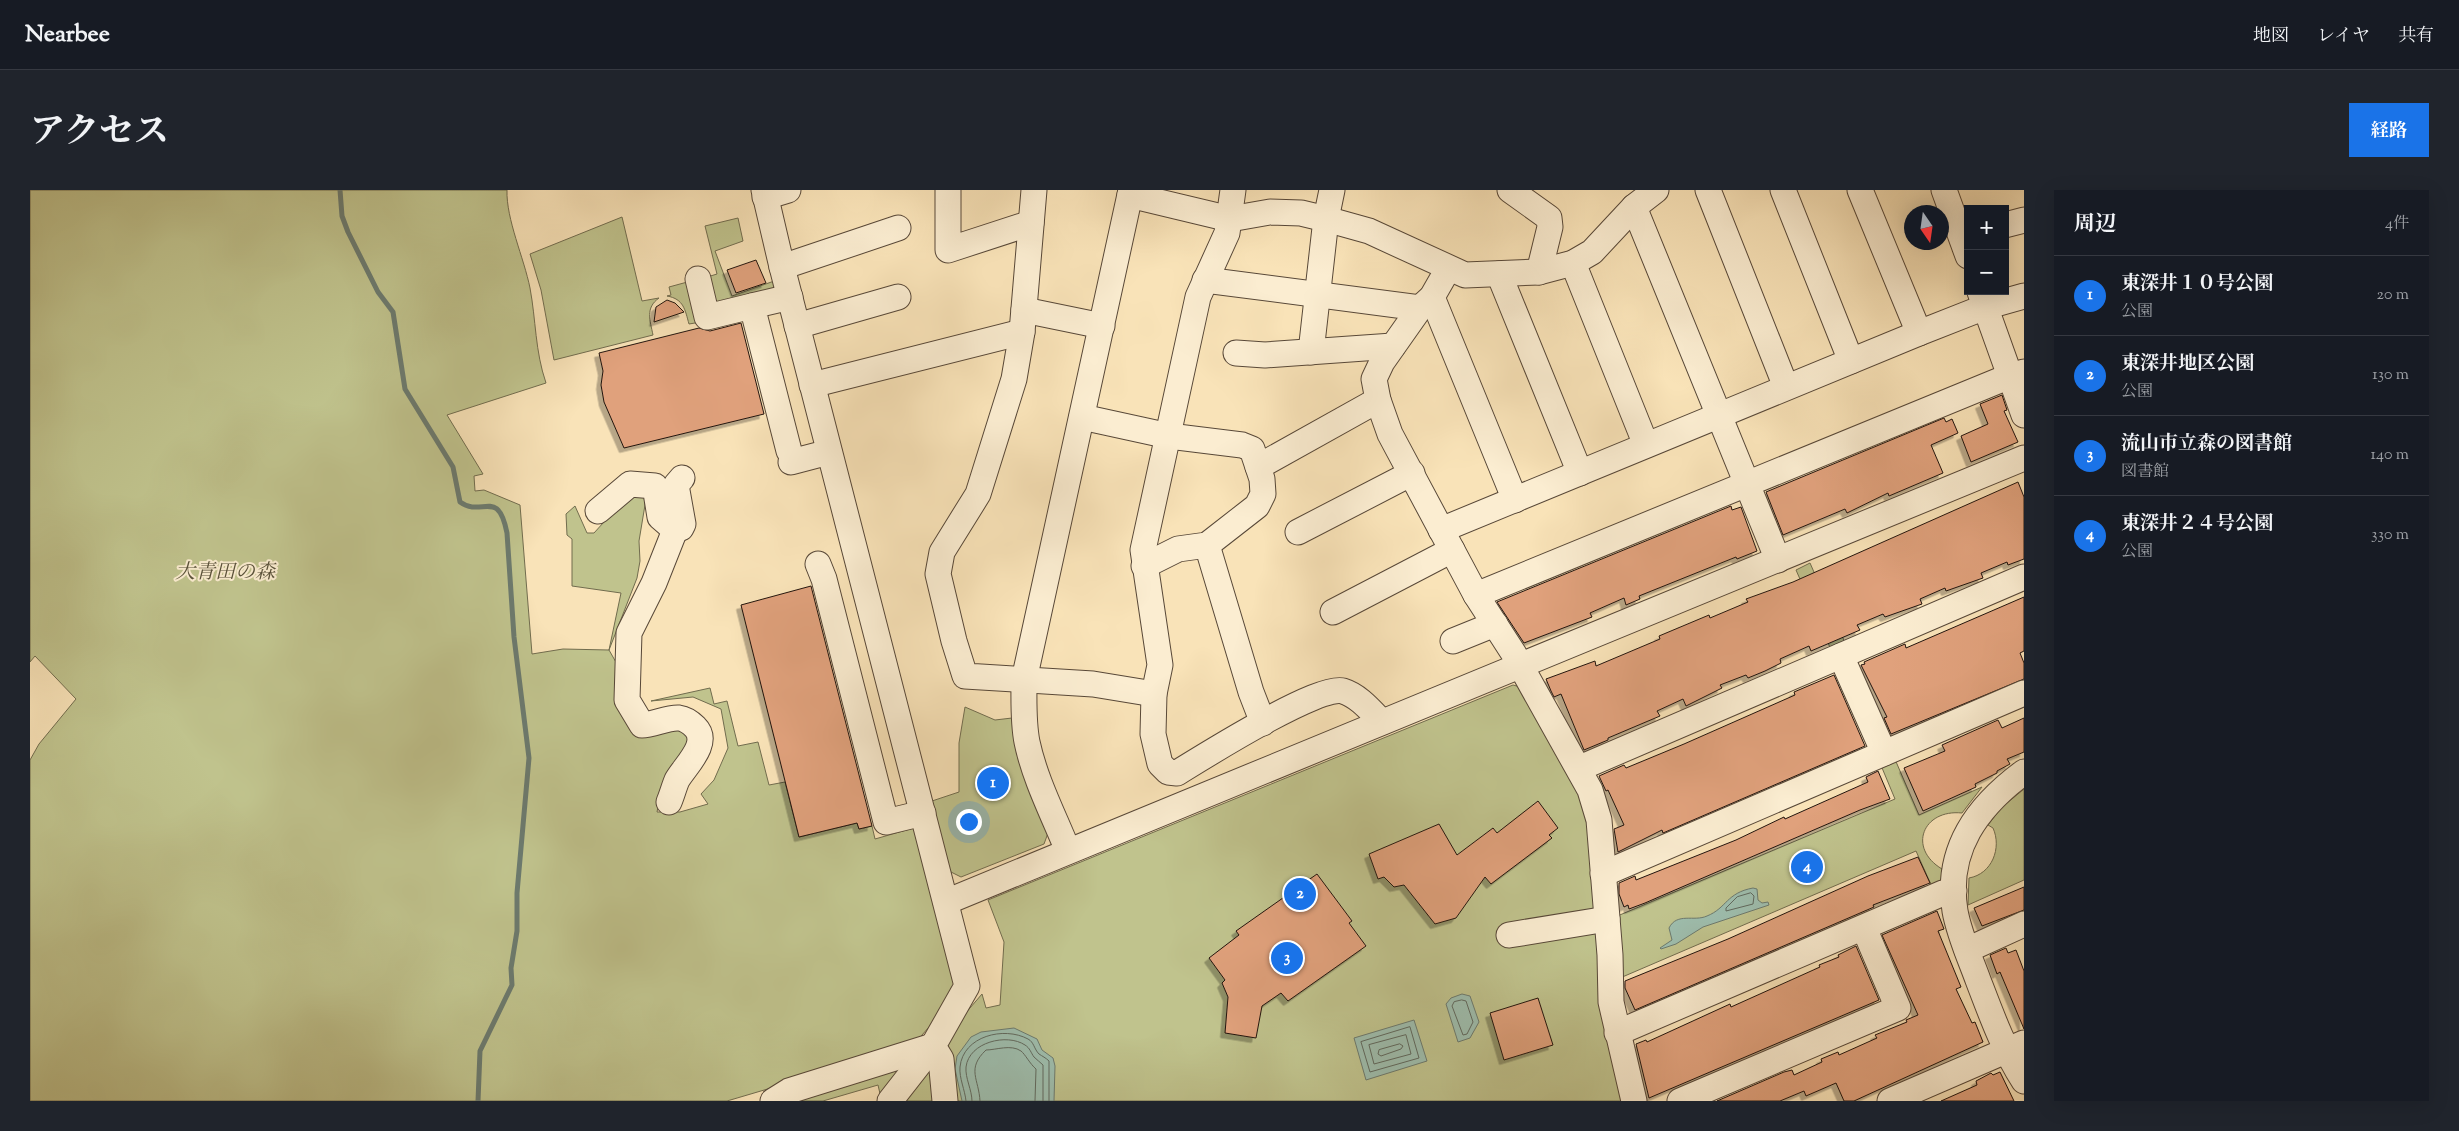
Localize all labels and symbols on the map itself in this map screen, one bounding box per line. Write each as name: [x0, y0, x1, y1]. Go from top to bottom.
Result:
north arrow: [1904, 205, 1949, 250]
park label: 大青田の森: [175, 559, 277, 588]
pin: 1: [977, 764, 1009, 802]
your location: [956, 809, 982, 835]
pin: 4: [1791, 848, 1823, 886]
pin: 2: [1284, 875, 1316, 913]
pin: 3: [1271, 939, 1303, 977]

